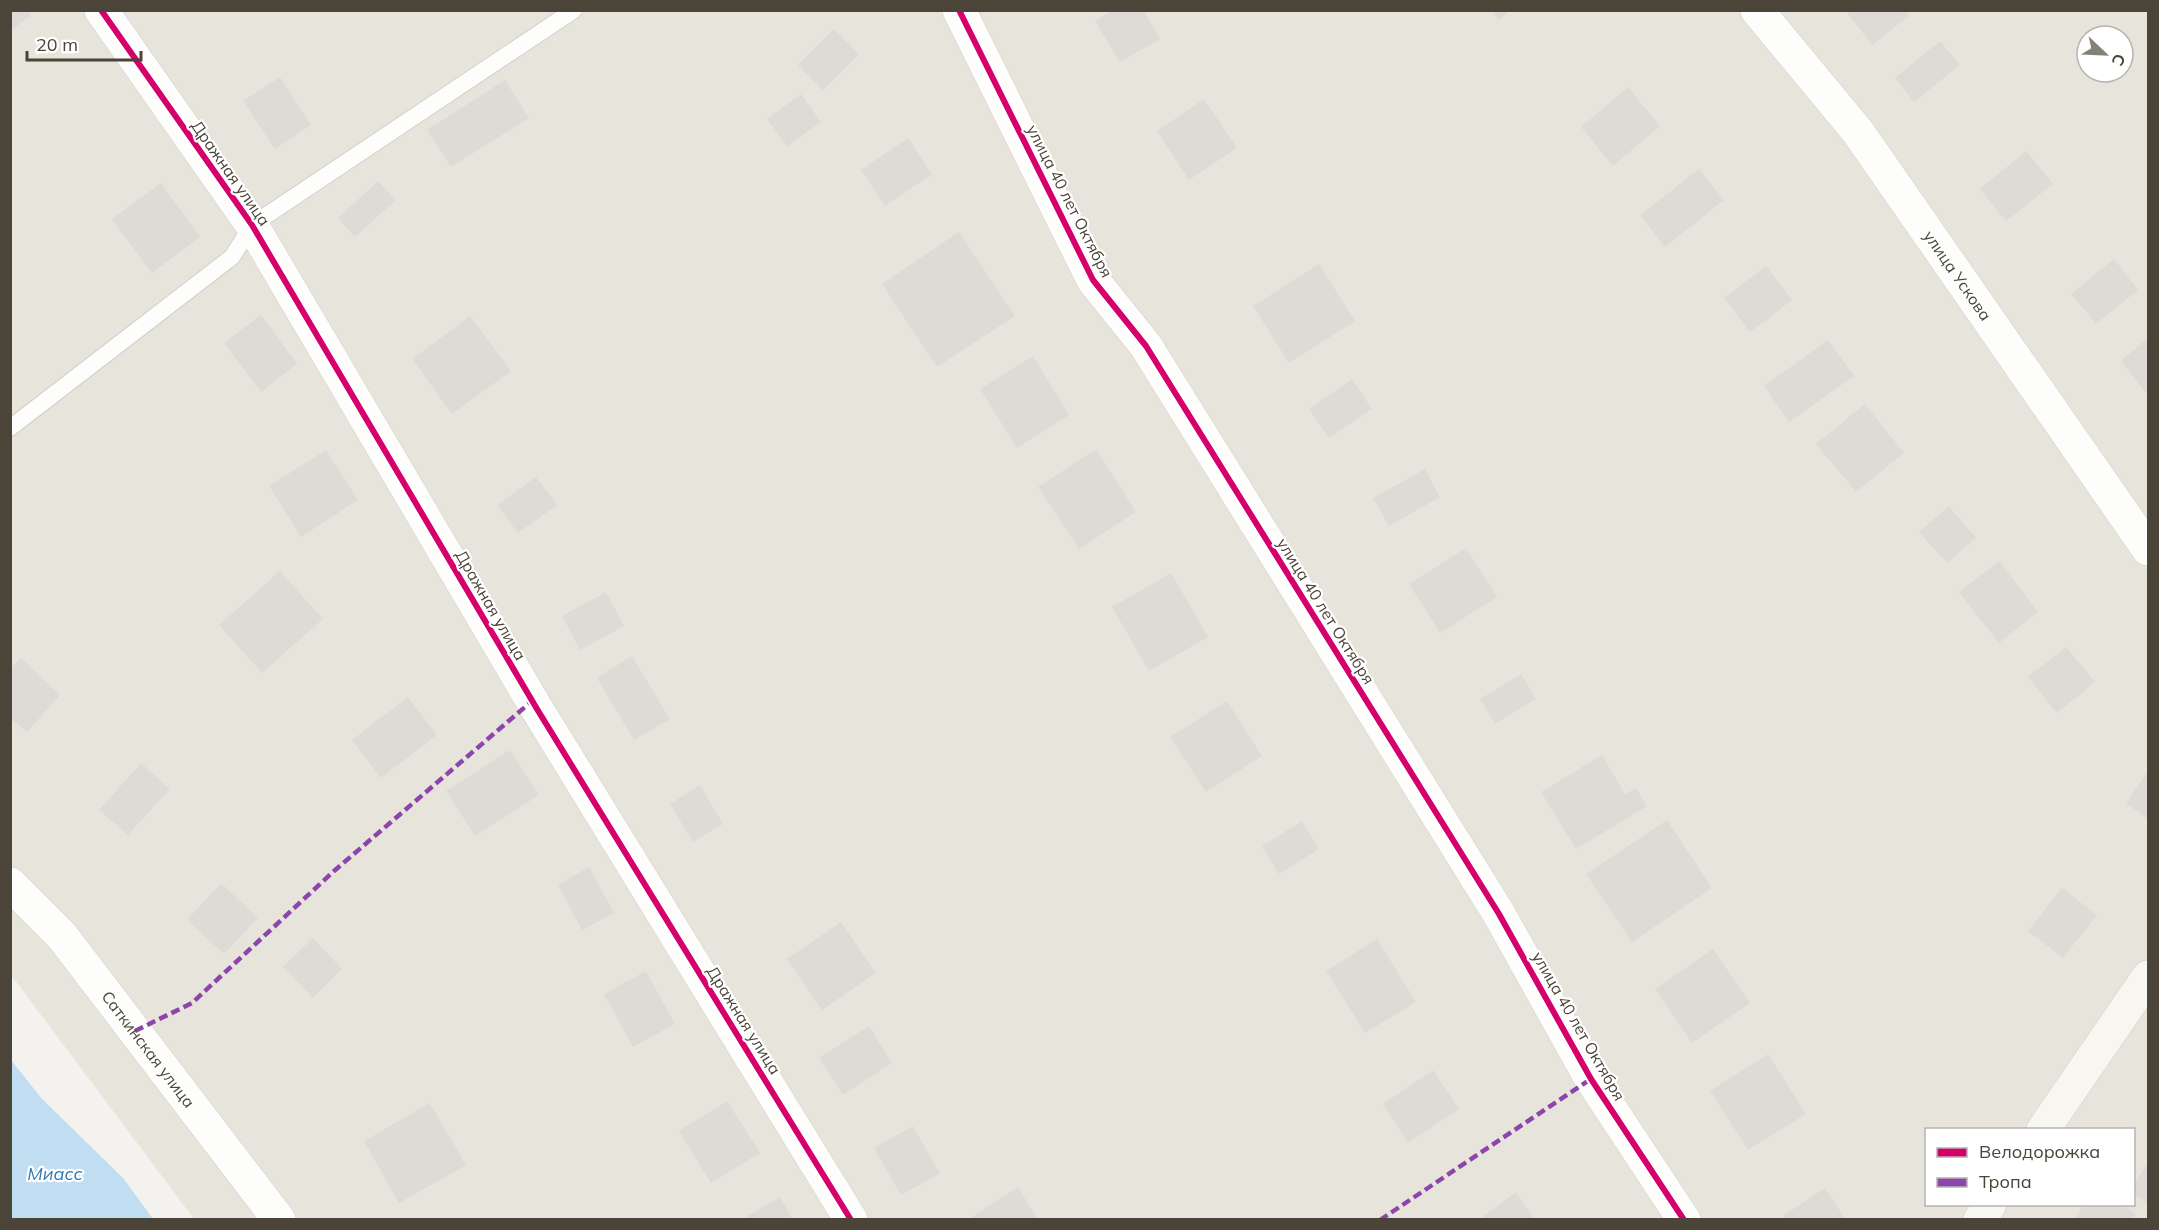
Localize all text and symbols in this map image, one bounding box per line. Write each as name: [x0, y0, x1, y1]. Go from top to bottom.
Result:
scale bar: [27, 24, 141, 62]
north arrow: [2075, 24, 2135, 84]
text: 20 m: [36, 33, 78, 56]
text: С: [2107, 51, 2130, 69]
street label: Дражная улица: [187, 116, 275, 230]
street label: улица 40 лет Октября: [1023, 121, 1117, 281]
street label: улица Ускова: [1919, 226, 1996, 324]
street label: улица 40 лет Октября: [1273, 534, 1379, 688]
street label: Дражная улица: [451, 546, 531, 664]
street label: улица 40 лет Октября: [1528, 948, 1630, 1104]
street label: Дражная улица: [703, 962, 785, 1078]
street label: Саткинская улица: [98, 987, 199, 1112]
legend: [1925, 1128, 2135, 1206]
text: Велодорожка: [1979, 1140, 2100, 1163]
water label: Миасс: [27, 1162, 83, 1185]
text: Тропа: [1979, 1170, 2032, 1193]

